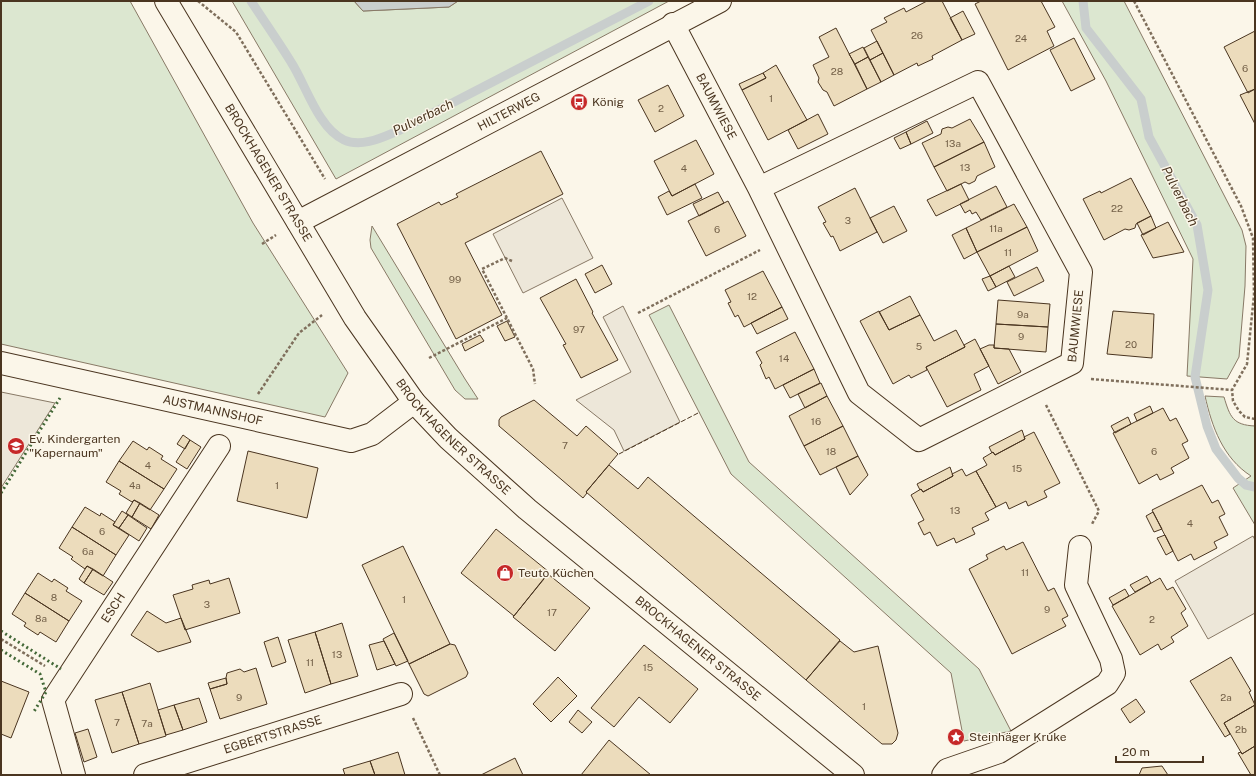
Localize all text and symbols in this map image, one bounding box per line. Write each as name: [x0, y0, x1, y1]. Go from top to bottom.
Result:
house number: 26: [911, 29, 923, 41]
house number: 24: [1015, 32, 1027, 44]
house number: 6: [1242, 62, 1248, 74]
house number: 28: [831, 65, 843, 77]
street label: BAUMWIESE: [693, 71, 739, 142]
street label: HILTERWEG: [475, 89, 542, 134]
bus stop icon: König: [569, 92, 589, 112]
house number: 1: [769, 92, 773, 104]
place label: König: [592, 95, 624, 109]
water label: Pulverbach: [390, 96, 456, 138]
street label: BROCKHAGENER STRASSE: [222, 101, 315, 244]
house number: 2: [658, 102, 664, 114]
house number: 13a: [945, 137, 961, 149]
house number: 13: [960, 161, 970, 173]
house number: 4: [681, 162, 687, 174]
water label: Pulverbach: [1158, 163, 1202, 229]
house number: 22: [1111, 202, 1123, 214]
house number: 3: [845, 214, 851, 226]
house number: 11a: [989, 222, 1003, 234]
house number: 6: [714, 223, 720, 235]
house number: 11: [1004, 246, 1012, 258]
house number: 99: [449, 273, 461, 285]
street label: BAUMWIESE: [1065, 289, 1086, 363]
house number: 12: [747, 290, 757, 302]
house number: 9a: [1017, 308, 1029, 320]
house number: 97: [573, 323, 585, 335]
house number: 9: [1018, 330, 1024, 342]
house number: 20: [1125, 338, 1137, 350]
house number: 5: [916, 340, 922, 352]
house number: 14: [779, 352, 789, 364]
street label: BROCKHAGENER STRASSE: [393, 376, 513, 498]
street label: AUSTMANNSHOF: [162, 392, 264, 428]
house number: 16: [811, 415, 821, 427]
place label: Ev. Kindergarten "Kapernaum": [29, 432, 121, 460]
school or university icon: Ev. Kindergarten "Kapernaum": [6, 436, 26, 456]
house number: 7: [562, 439, 568, 451]
house number: 18: [826, 445, 836, 457]
house number: 6: [1151, 445, 1157, 457]
house number: 4: [145, 459, 151, 471]
house number: 15: [1012, 462, 1022, 474]
house number: 4a: [129, 479, 141, 491]
house number: 1: [275, 479, 279, 491]
house number: 13: [950, 504, 960, 516]
house number: 4: [1187, 517, 1193, 529]
house number: 6: [99, 525, 105, 537]
house number: 6a: [82, 545, 94, 557]
shop icon: Teuto Küchen: [495, 563, 515, 583]
place label: Teuto Küchen: [518, 566, 594, 580]
house number: 11: [1021, 566, 1029, 578]
street label: ESCH: [98, 590, 128, 625]
house number: 8: [51, 591, 57, 603]
house number: 1: [402, 593, 406, 605]
street label: BROCKHAGENER STRASSE: [632, 593, 763, 704]
house number: 3: [204, 598, 210, 610]
house number: 9: [1044, 603, 1050, 615]
house number: 17: [547, 606, 557, 618]
house number: 8a: [35, 612, 47, 624]
house number: 2: [1149, 613, 1155, 625]
house number: 13: [332, 648, 342, 660]
house number: 11: [306, 656, 314, 668]
house number: 15: [643, 661, 653, 673]
house number: 9: [236, 691, 242, 703]
house number: 2a: [1220, 691, 1232, 703]
house number: 1: [862, 700, 866, 712]
street label: EGBERTSTRASSE: [222, 712, 324, 757]
house number: 7: [114, 716, 120, 728]
house number: 7a: [141, 717, 153, 729]
house number: 2b: [1235, 723, 1247, 735]
place icon: Steinhäger Kruke: [946, 727, 966, 747]
place label: Steinhäger Kruke: [969, 730, 1067, 744]
scale bar: [1116, 738, 1203, 764]
text: 20 m: [1122, 745, 1150, 759]

